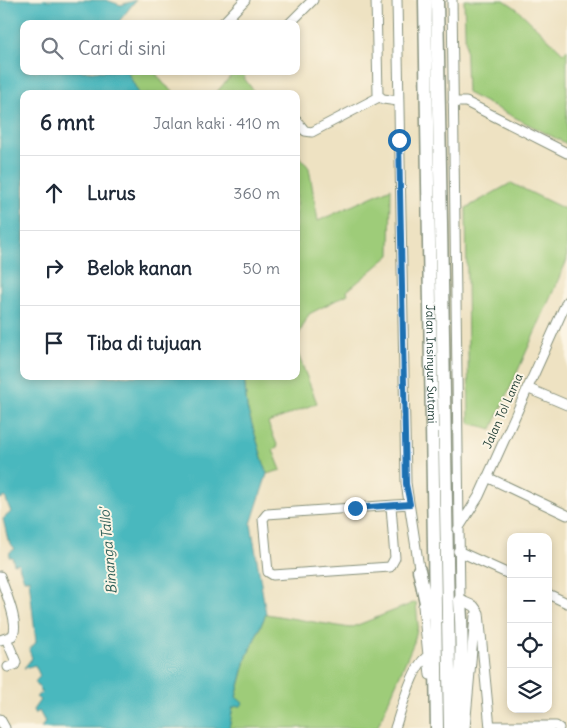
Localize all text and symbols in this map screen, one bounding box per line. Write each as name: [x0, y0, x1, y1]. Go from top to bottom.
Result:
search box: [20, 20, 300, 75]
icon: search: [38, 34, 66, 62]
text: Cari di sini: [78, 36, 166, 60]
text: 6 mnt: [40, 109, 95, 136]
text: Jalan kaki · 410 m: [153, 113, 280, 133]
route start: [388, 129, 411, 152]
icon: ahead: [40, 179, 68, 207]
text: Lurus: [87, 181, 136, 205]
text: 360 m: [233, 183, 280, 203]
icon: right: [40, 254, 68, 282]
text: Belok kanan: [87, 256, 192, 280]
text: 50 m: [242, 258, 280, 278]
street label: Jalan Insinyur Sutami: [423, 304, 440, 424]
icon: arrive: [40, 329, 68, 357]
text: Tiba di tujuan: [87, 331, 202, 355]
street label: Jalan Tol Lama: [479, 371, 526, 451]
route end: [344, 497, 367, 520]
water label: Binanga Tallo': [95, 505, 121, 595]
map controls: [507, 533, 552, 713]
button: +: [507, 533, 552, 578]
button: −: [507, 578, 552, 623]
button: locate: [507, 623, 552, 668]
button: layers: [507, 668, 552, 713]

